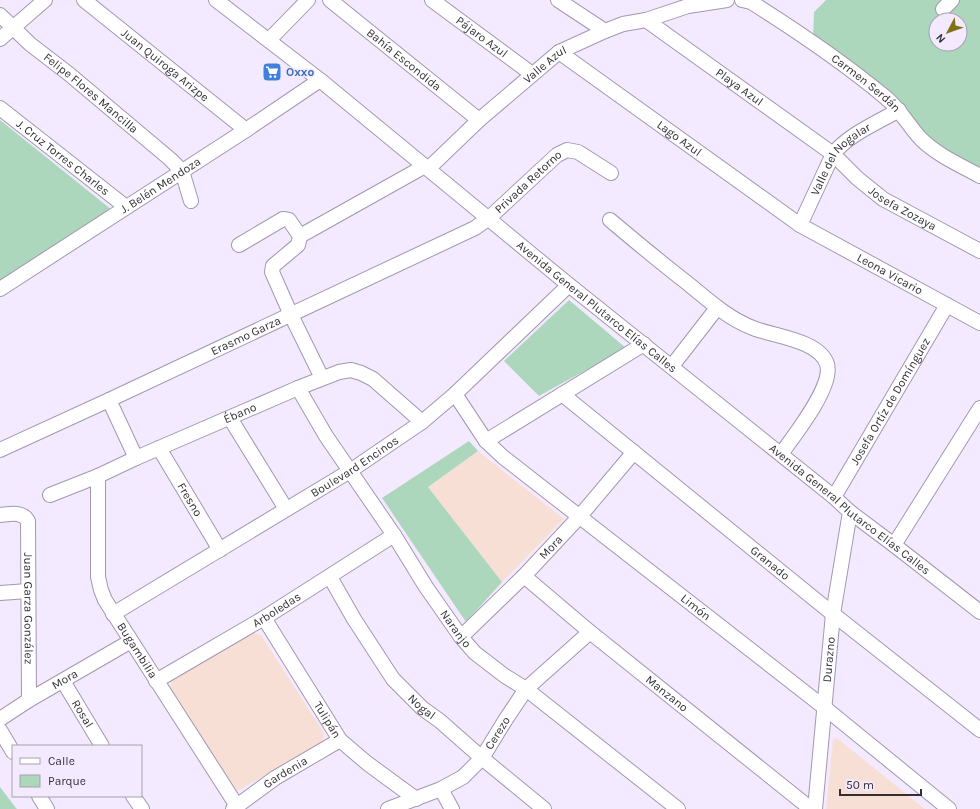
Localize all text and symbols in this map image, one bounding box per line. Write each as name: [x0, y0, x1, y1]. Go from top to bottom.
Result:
north arrow: [928, 12, 968, 52]
street label: Pájaro Azul: [453, 13, 510, 61]
street label: Bahía Escondida: [364, 25, 444, 94]
street label: Juan Quiroga Arizpe: [118, 26, 212, 104]
text: N: [933, 31, 948, 45]
street label: Valle Azul: [520, 43, 569, 86]
street label: Felipe Flores Mancilla: [41, 50, 141, 136]
street label: Carmen Serdán: [829, 51, 904, 115]
supermarket icon: Oxxo: [261, 61, 283, 83]
place label: Oxxo: [286, 65, 314, 79]
street label: Playa Azul: [713, 65, 766, 109]
street label: J. Cruz Torres Charles: [14, 117, 112, 198]
street label: Lago Azul: [654, 118, 704, 159]
street label: Valle del Nogalar: [808, 120, 873, 197]
street label: Privada Retorno: [492, 147, 564, 216]
street label: J. Belén Mendoza: [118, 154, 203, 216]
street label: Josefa Zozaya: [866, 183, 939, 233]
street label: Avenida General Plutarco Elías Calles: [514, 238, 680, 376]
street label: Leona Vicario: [855, 250, 925, 297]
street label: Erasmo Garza: [209, 313, 283, 358]
street label: Josefa Ortíz de Domínguez: [848, 335, 933, 467]
street label: Ébano: [221, 400, 259, 426]
street label: Boulevard Encinos: [308, 433, 401, 500]
street label: Avenida General Plutarco Elías Calles: [766, 441, 933, 578]
street label: Fresno: [174, 480, 205, 519]
street label: Mora: [536, 532, 565, 562]
street label: Granado: [748, 543, 792, 583]
street label: Juan Garza González: [21, 553, 36, 665]
street label: Arboledas: [250, 589, 303, 630]
street label: Limón: [678, 591, 714, 623]
street label: Naranjo: [437, 607, 474, 651]
street label: Bugambilia: [114, 620, 160, 681]
street label: Durazno: [820, 636, 838, 683]
street label: Mora: [49, 666, 80, 692]
street label: Manzano: [643, 672, 691, 715]
street label: Nogal: [405, 691, 438, 722]
street label: Rosal: [69, 697, 96, 730]
street label: Tulipán: [311, 699, 344, 741]
street label: Cerezo: [482, 714, 513, 752]
legend: [12, 745, 142, 797]
text: Calle: [48, 754, 75, 768]
street label: Gardenia: [260, 754, 310, 791]
scale bar: [840, 771, 921, 797]
text: Parque: [48, 774, 86, 788]
text: 50 m: [846, 778, 874, 792]

